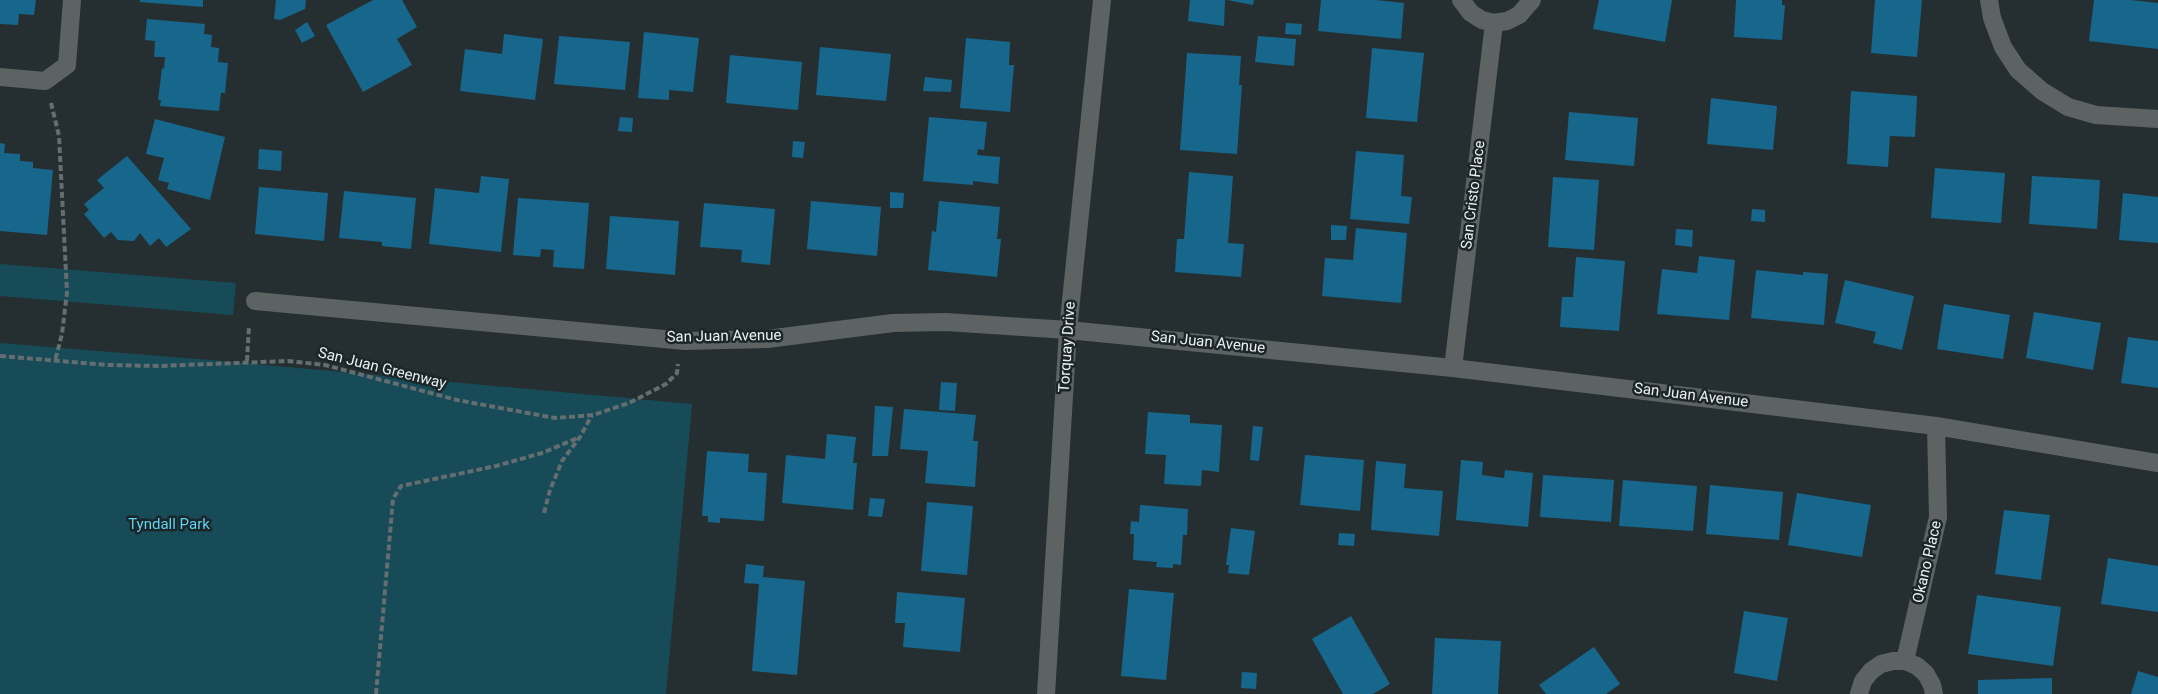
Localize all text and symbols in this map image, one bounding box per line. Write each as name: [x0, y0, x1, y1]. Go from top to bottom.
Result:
street label: San Cristo Place: [1458, 140, 1490, 250]
street label: Torquay Drive: [1056, 301, 1080, 393]
street label: San Juan Avenue: [666, 327, 782, 347]
street label: San Juan Avenue: [1150, 328, 1266, 358]
street label: San Juan Greenway: [316, 344, 448, 394]
street label: San Juan Avenue: [1633, 380, 1749, 412]
park label: Tyndall Park: [128, 516, 210, 534]
street label: Okano Place: [1910, 519, 1946, 605]

